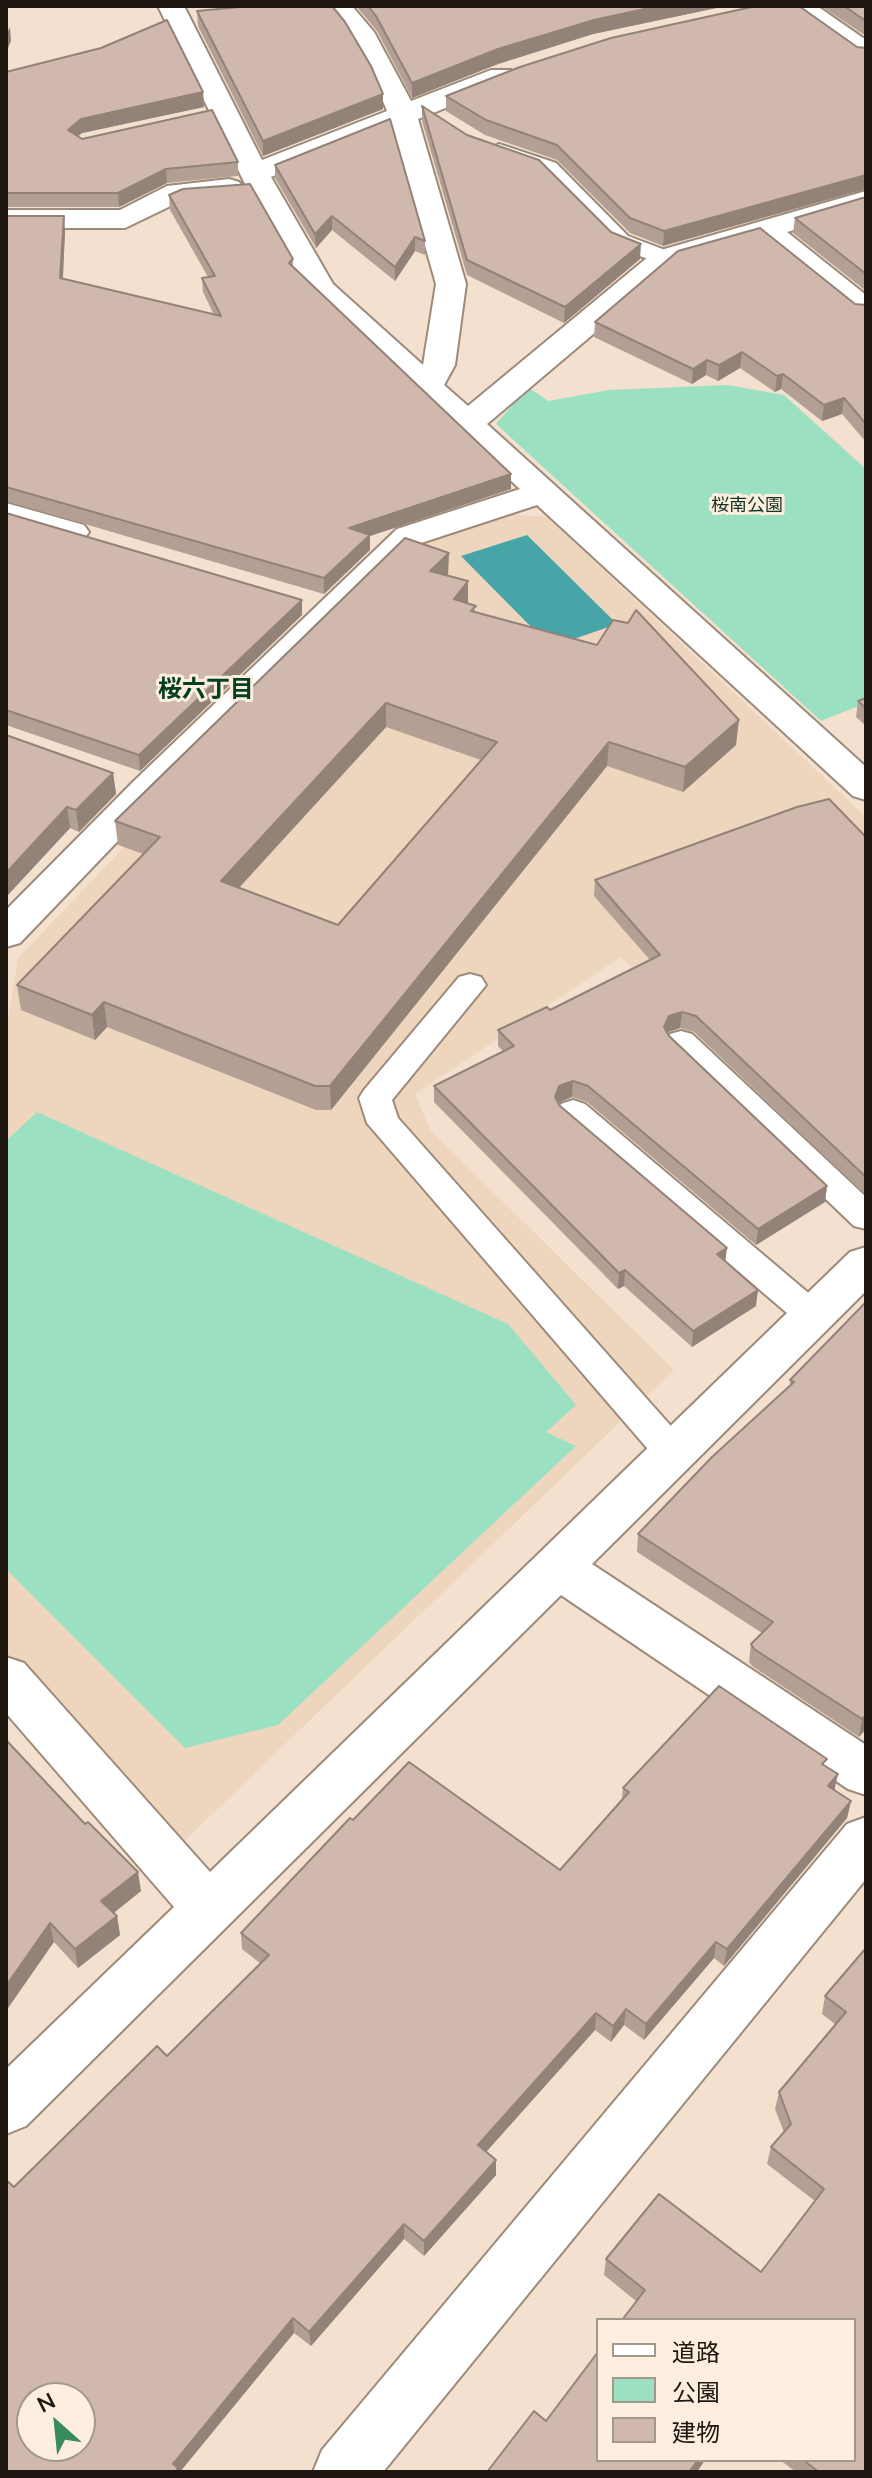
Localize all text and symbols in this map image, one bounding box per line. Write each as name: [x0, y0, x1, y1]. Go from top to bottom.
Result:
park label: 桜南公園: [711, 495, 783, 517]
district label: 桜六丁目: [158, 676, 254, 704]
legend: [596, 2318, 856, 2462]
text: 道路: [672, 2337, 720, 2367]
text: 公園: [672, 2377, 720, 2407]
north arrow: [16, 2382, 96, 2462]
text: N: [32, 2386, 60, 2419]
text: 建物: [672, 2417, 720, 2447]

